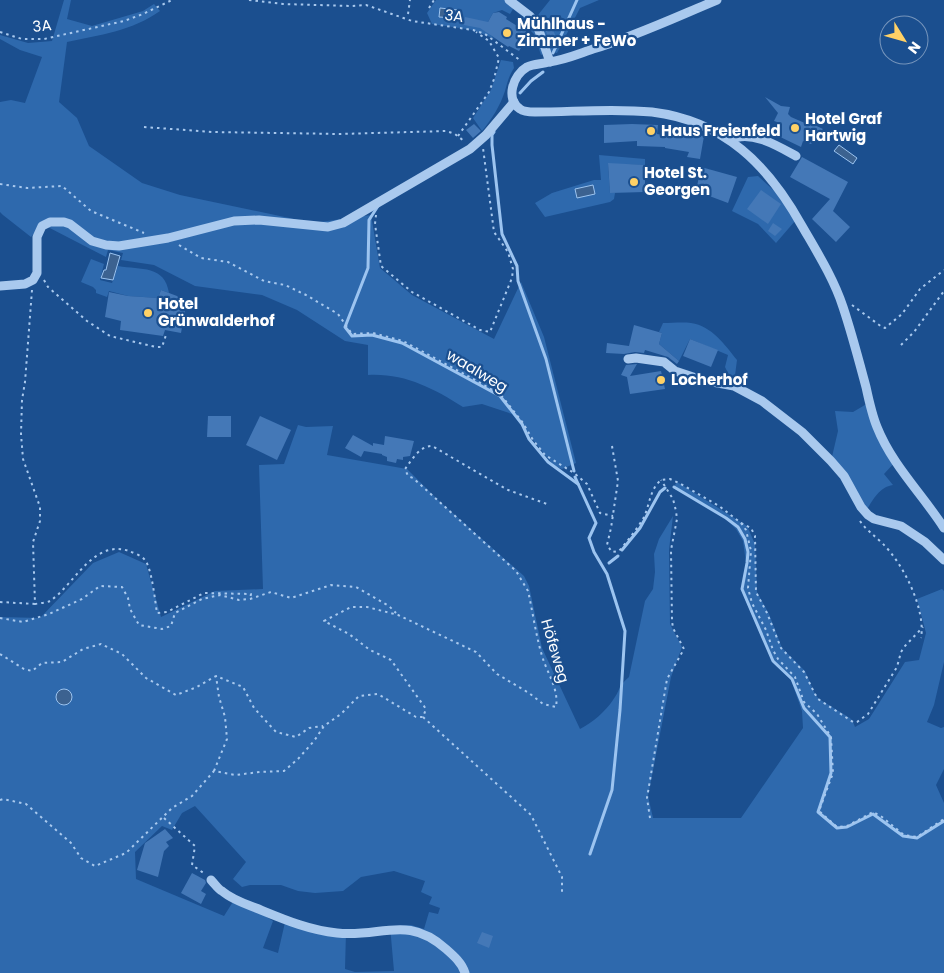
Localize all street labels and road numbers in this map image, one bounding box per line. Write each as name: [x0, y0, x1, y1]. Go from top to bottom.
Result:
street label: 3A: [443, 4, 465, 27]
street label: 3A: [31, 14, 52, 37]
street label: waalweg: [443, 344, 512, 397]
street label: Höfeweg: [536, 616, 575, 685]

